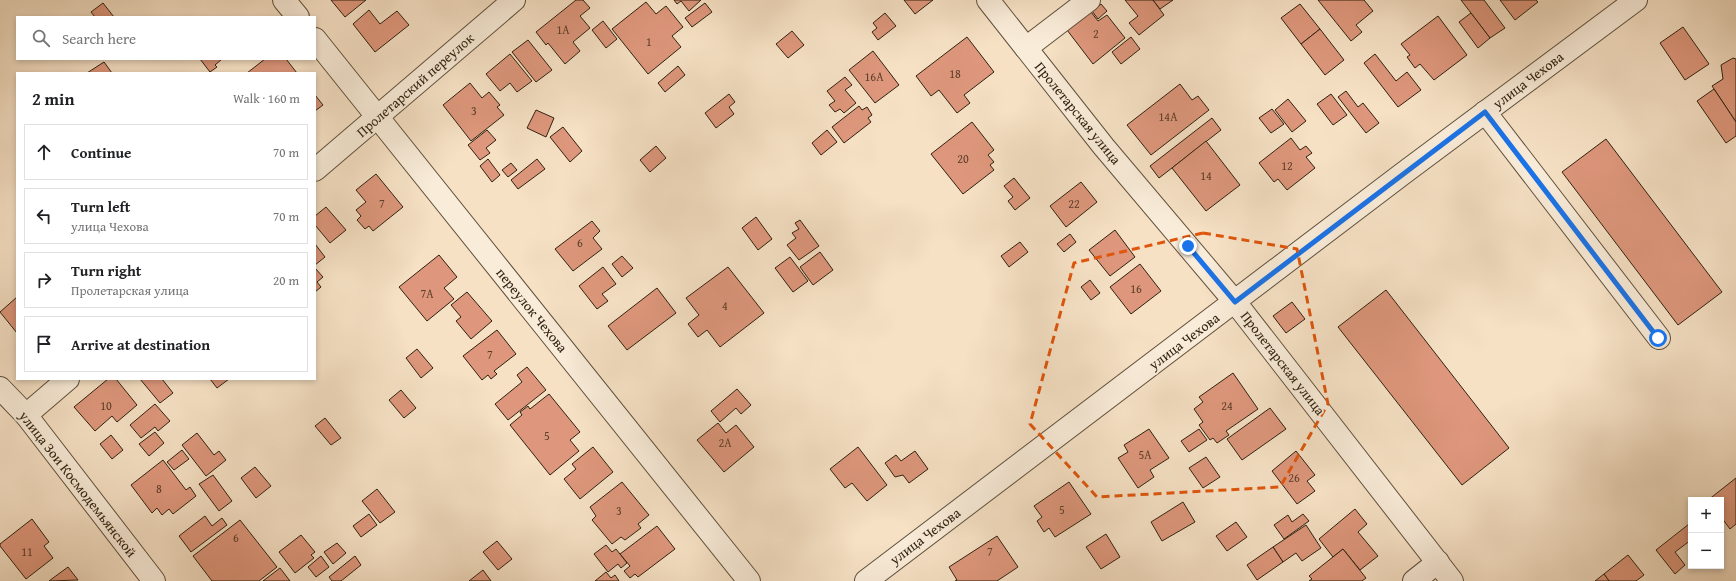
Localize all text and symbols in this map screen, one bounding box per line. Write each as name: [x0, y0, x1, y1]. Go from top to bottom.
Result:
search box: [16, 16, 316, 60]
house number: 1А: [556, 21, 570, 38]
house number: 2: [1093, 25, 1099, 42]
icon: search: [30, 27, 52, 49]
text: Search here: [62, 28, 136, 49]
street label: Пролетарский переулок: [352, 28, 479, 142]
house number: 1: [646, 33, 652, 50]
street label: улица Чехова: [1488, 47, 1568, 114]
street label: Пролетарская улица: [1030, 57, 1126, 169]
house number: 18: [949, 65, 961, 82]
house number: 16А: [865, 68, 884, 85]
text: 2 min: [32, 86, 74, 111]
text: Walk · 160 m: [233, 89, 300, 108]
house number: 3: [471, 102, 477, 119]
house number: 14А: [1159, 108, 1178, 125]
icon: ahead: [33, 141, 55, 163]
text: Continue: [71, 142, 132, 163]
text: 70 m: [273, 143, 299, 162]
house number: 20: [957, 150, 969, 167]
house number: 12: [1281, 157, 1293, 174]
house number: 14: [1200, 167, 1212, 184]
house number: 7: [379, 195, 385, 212]
house number: 22: [1068, 195, 1080, 212]
text: Turn left: [71, 196, 130, 217]
icon: left: [33, 205, 55, 227]
text: 70 m: [273, 207, 299, 226]
text: улица Чехова: [71, 217, 149, 236]
house number: 6: [577, 234, 583, 251]
route end: [1179, 237, 1197, 255]
text: Turn right: [71, 260, 142, 281]
street label: переулок Чехова: [492, 263, 573, 357]
icon: right: [33, 269, 55, 291]
text: 20 m: [273, 271, 299, 290]
house number: 16: [1130, 280, 1142, 297]
text: Пролетарская улица: [71, 281, 189, 300]
house number: 7А: [420, 285, 434, 302]
house number: 4: [722, 297, 728, 314]
street label: Пролетарская улица: [1236, 307, 1330, 420]
street label: улица Чехова: [1144, 308, 1224, 375]
route start: [1649, 329, 1667, 347]
icon: arrive: [33, 333, 55, 355]
text: Arrive at destination: [71, 334, 210, 355]
house number: 7: [487, 346, 493, 363]
house number: 10: [100, 397, 112, 414]
house number: 24: [1221, 397, 1233, 414]
street label: улица Зои Космодемьянской: [14, 406, 142, 561]
house number: 5: [544, 427, 550, 444]
house number: 2А: [718, 434, 732, 451]
house number: 5А: [1138, 446, 1152, 463]
house number: 26: [1288, 469, 1300, 486]
house number: 8: [156, 480, 162, 497]
map controls: [1688, 497, 1724, 569]
button: +: [1688, 497, 1724, 533]
house number: 5: [1059, 501, 1065, 518]
house number: 3: [616, 502, 622, 519]
street label: улица Чехова: [885, 503, 965, 570]
house number: 6: [233, 529, 239, 546]
button: −: [1688, 533, 1724, 569]
house number: 11: [21, 543, 33, 560]
house number: 7: [987, 543, 993, 560]

